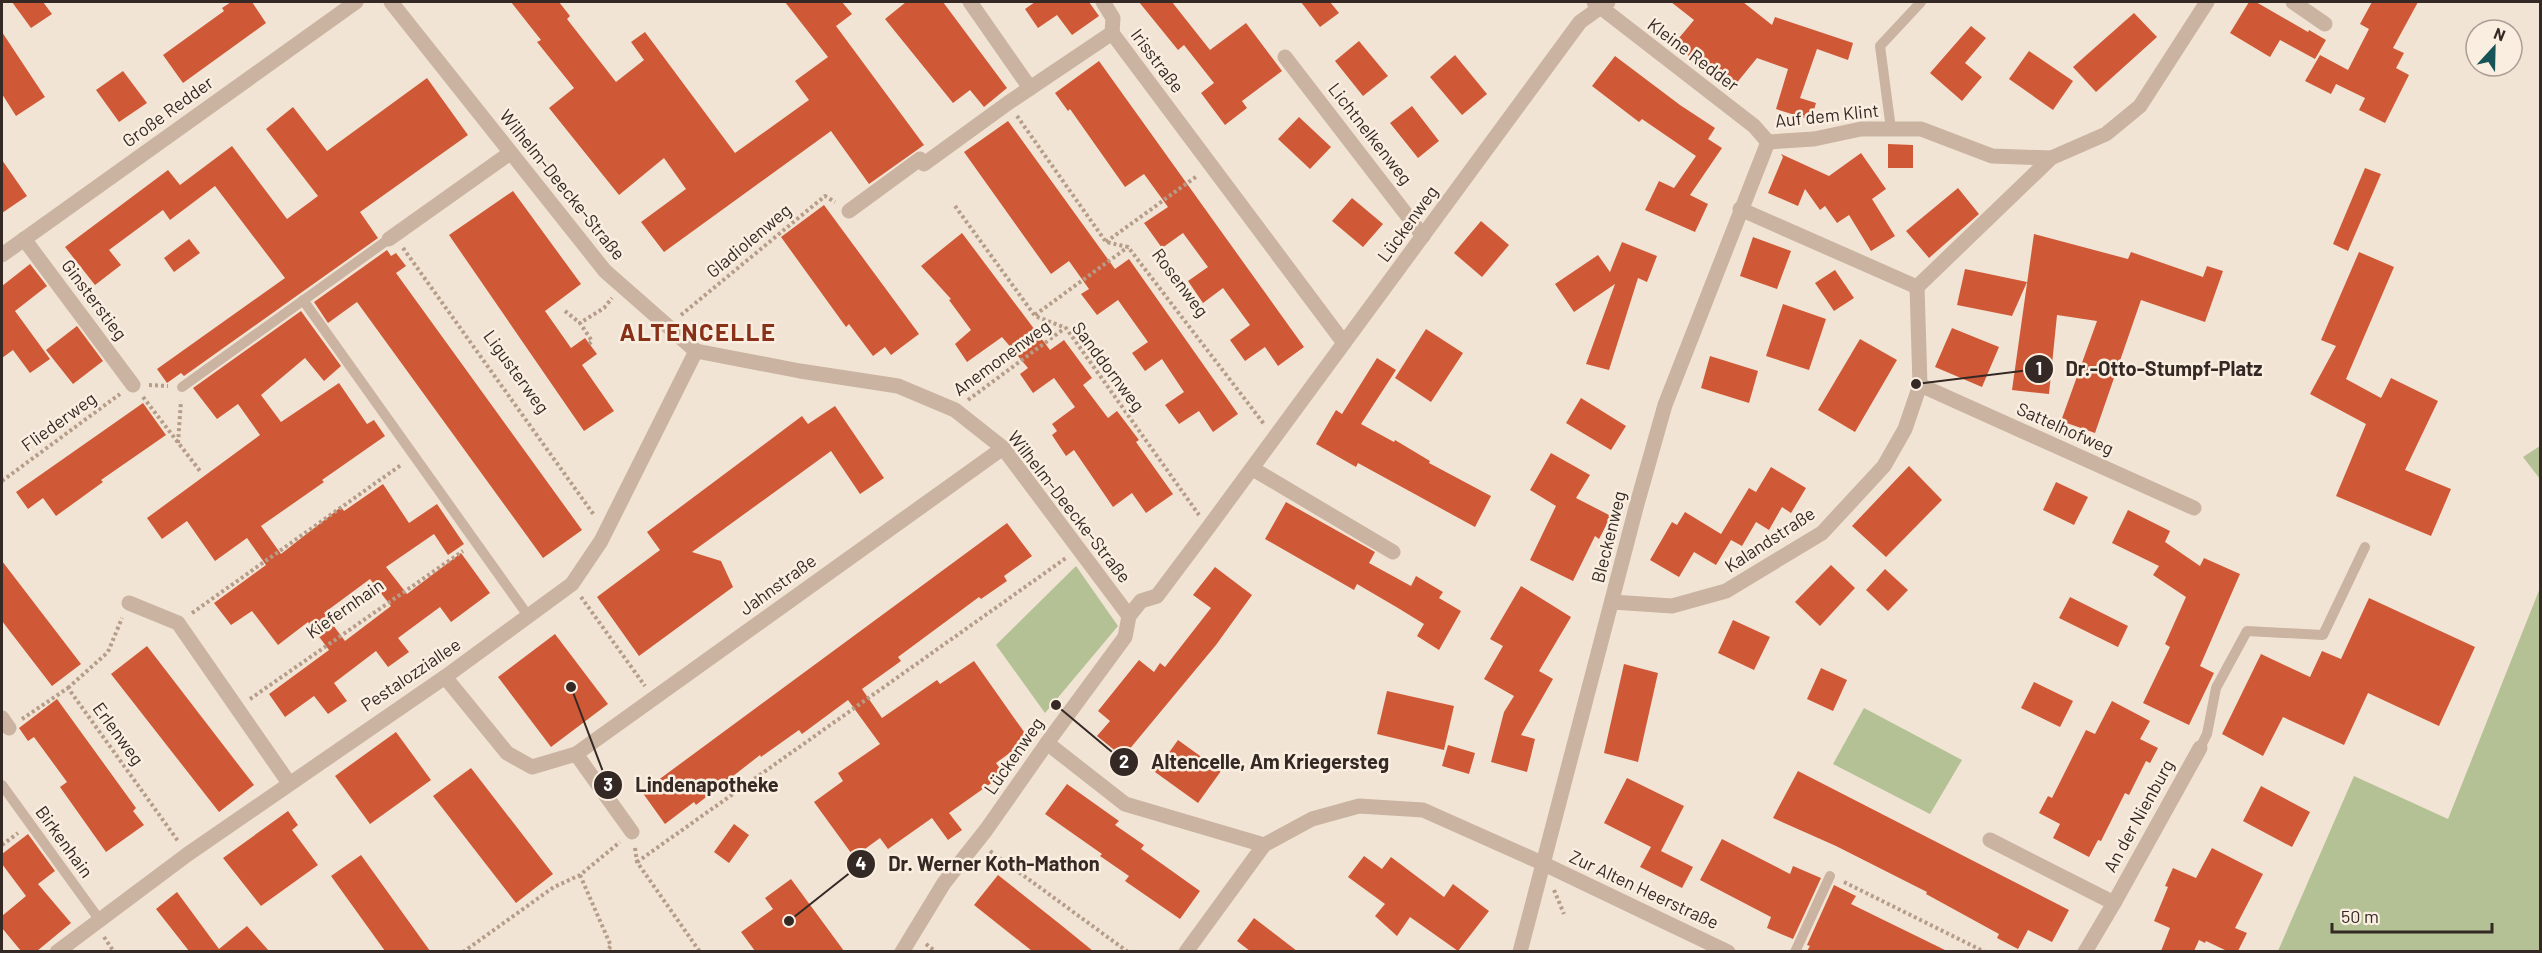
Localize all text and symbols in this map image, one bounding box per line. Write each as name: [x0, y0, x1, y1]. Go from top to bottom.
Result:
street label: Kleine Redder: [1644, 13, 1744, 96]
north arrow: [2464, 18, 2524, 78]
text: N: [2491, 23, 2508, 44]
street label: Irisstraße: [1127, 24, 1189, 97]
street label: Große Redder: [118, 71, 217, 152]
street label: Lichtnelkenweg: [1324, 78, 1417, 189]
street label: Auf dem Klint: [1774, 99, 1880, 131]
street label: Wilhelm-Deecke-Straße: [495, 105, 630, 264]
street label: Lückenweg: [1372, 181, 1442, 266]
street label: Gladiolenweg: [702, 198, 795, 282]
street label: Rosenweg: [1148, 244, 1214, 321]
street label: Ginsterstieg: [57, 255, 132, 344]
street label: Anemonenweg: [948, 314, 1055, 400]
district label: ALTENCELLE: [620, 317, 776, 346]
street label: Sanddornweg: [1068, 317, 1150, 416]
street label: Ligusterweg: [479, 325, 554, 417]
callout: Dr.-Otto-Stumpf-Platz: [2024, 350, 2275, 388]
text: Dr.-Otto-Stumpf-Platz: [2065, 356, 2263, 380]
text: 1: [2036, 357, 2042, 379]
street label: Fliederweg: [17, 387, 100, 456]
street label: Sattelhofweg: [2014, 397, 2117, 459]
street label: Wilhelm-Deecke-Straße: [1004, 426, 1136, 587]
street label: Bleckenweg: [1586, 488, 1630, 585]
street label: Kalandstraße: [1720, 502, 1819, 577]
street label: Jahnstraße: [735, 549, 820, 619]
street label: Kiefernhain: [301, 573, 387, 643]
street label: Pestalozziallee: [356, 633, 464, 716]
street label: Erlenweg: [89, 698, 149, 769]
street label: Lückenweg: [979, 713, 1048, 798]
callout: Altencelle, Am Kriegersteg: [1109, 743, 1401, 781]
text: Altencelle, Am Kriegersteg: [1151, 749, 1389, 773]
text: 2: [1119, 750, 1129, 772]
street label: An der Nienburg: [2098, 755, 2178, 876]
callout: Lindenapotheke: [593, 766, 790, 804]
text: Lindenapotheke: [635, 772, 779, 796]
text: 3: [603, 773, 613, 795]
street label: Birkenhain: [31, 801, 98, 882]
callout: Dr. Werner Koth-Mathon: [846, 845, 1112, 883]
street label: Zur Alten Heerstraße: [1566, 845, 1722, 933]
text: Dr. Werner Koth-Mathon: [888, 851, 1100, 875]
text: 4: [856, 852, 867, 874]
scale bar: [2332, 896, 2492, 934]
text: 50 m: [2341, 905, 2379, 927]

